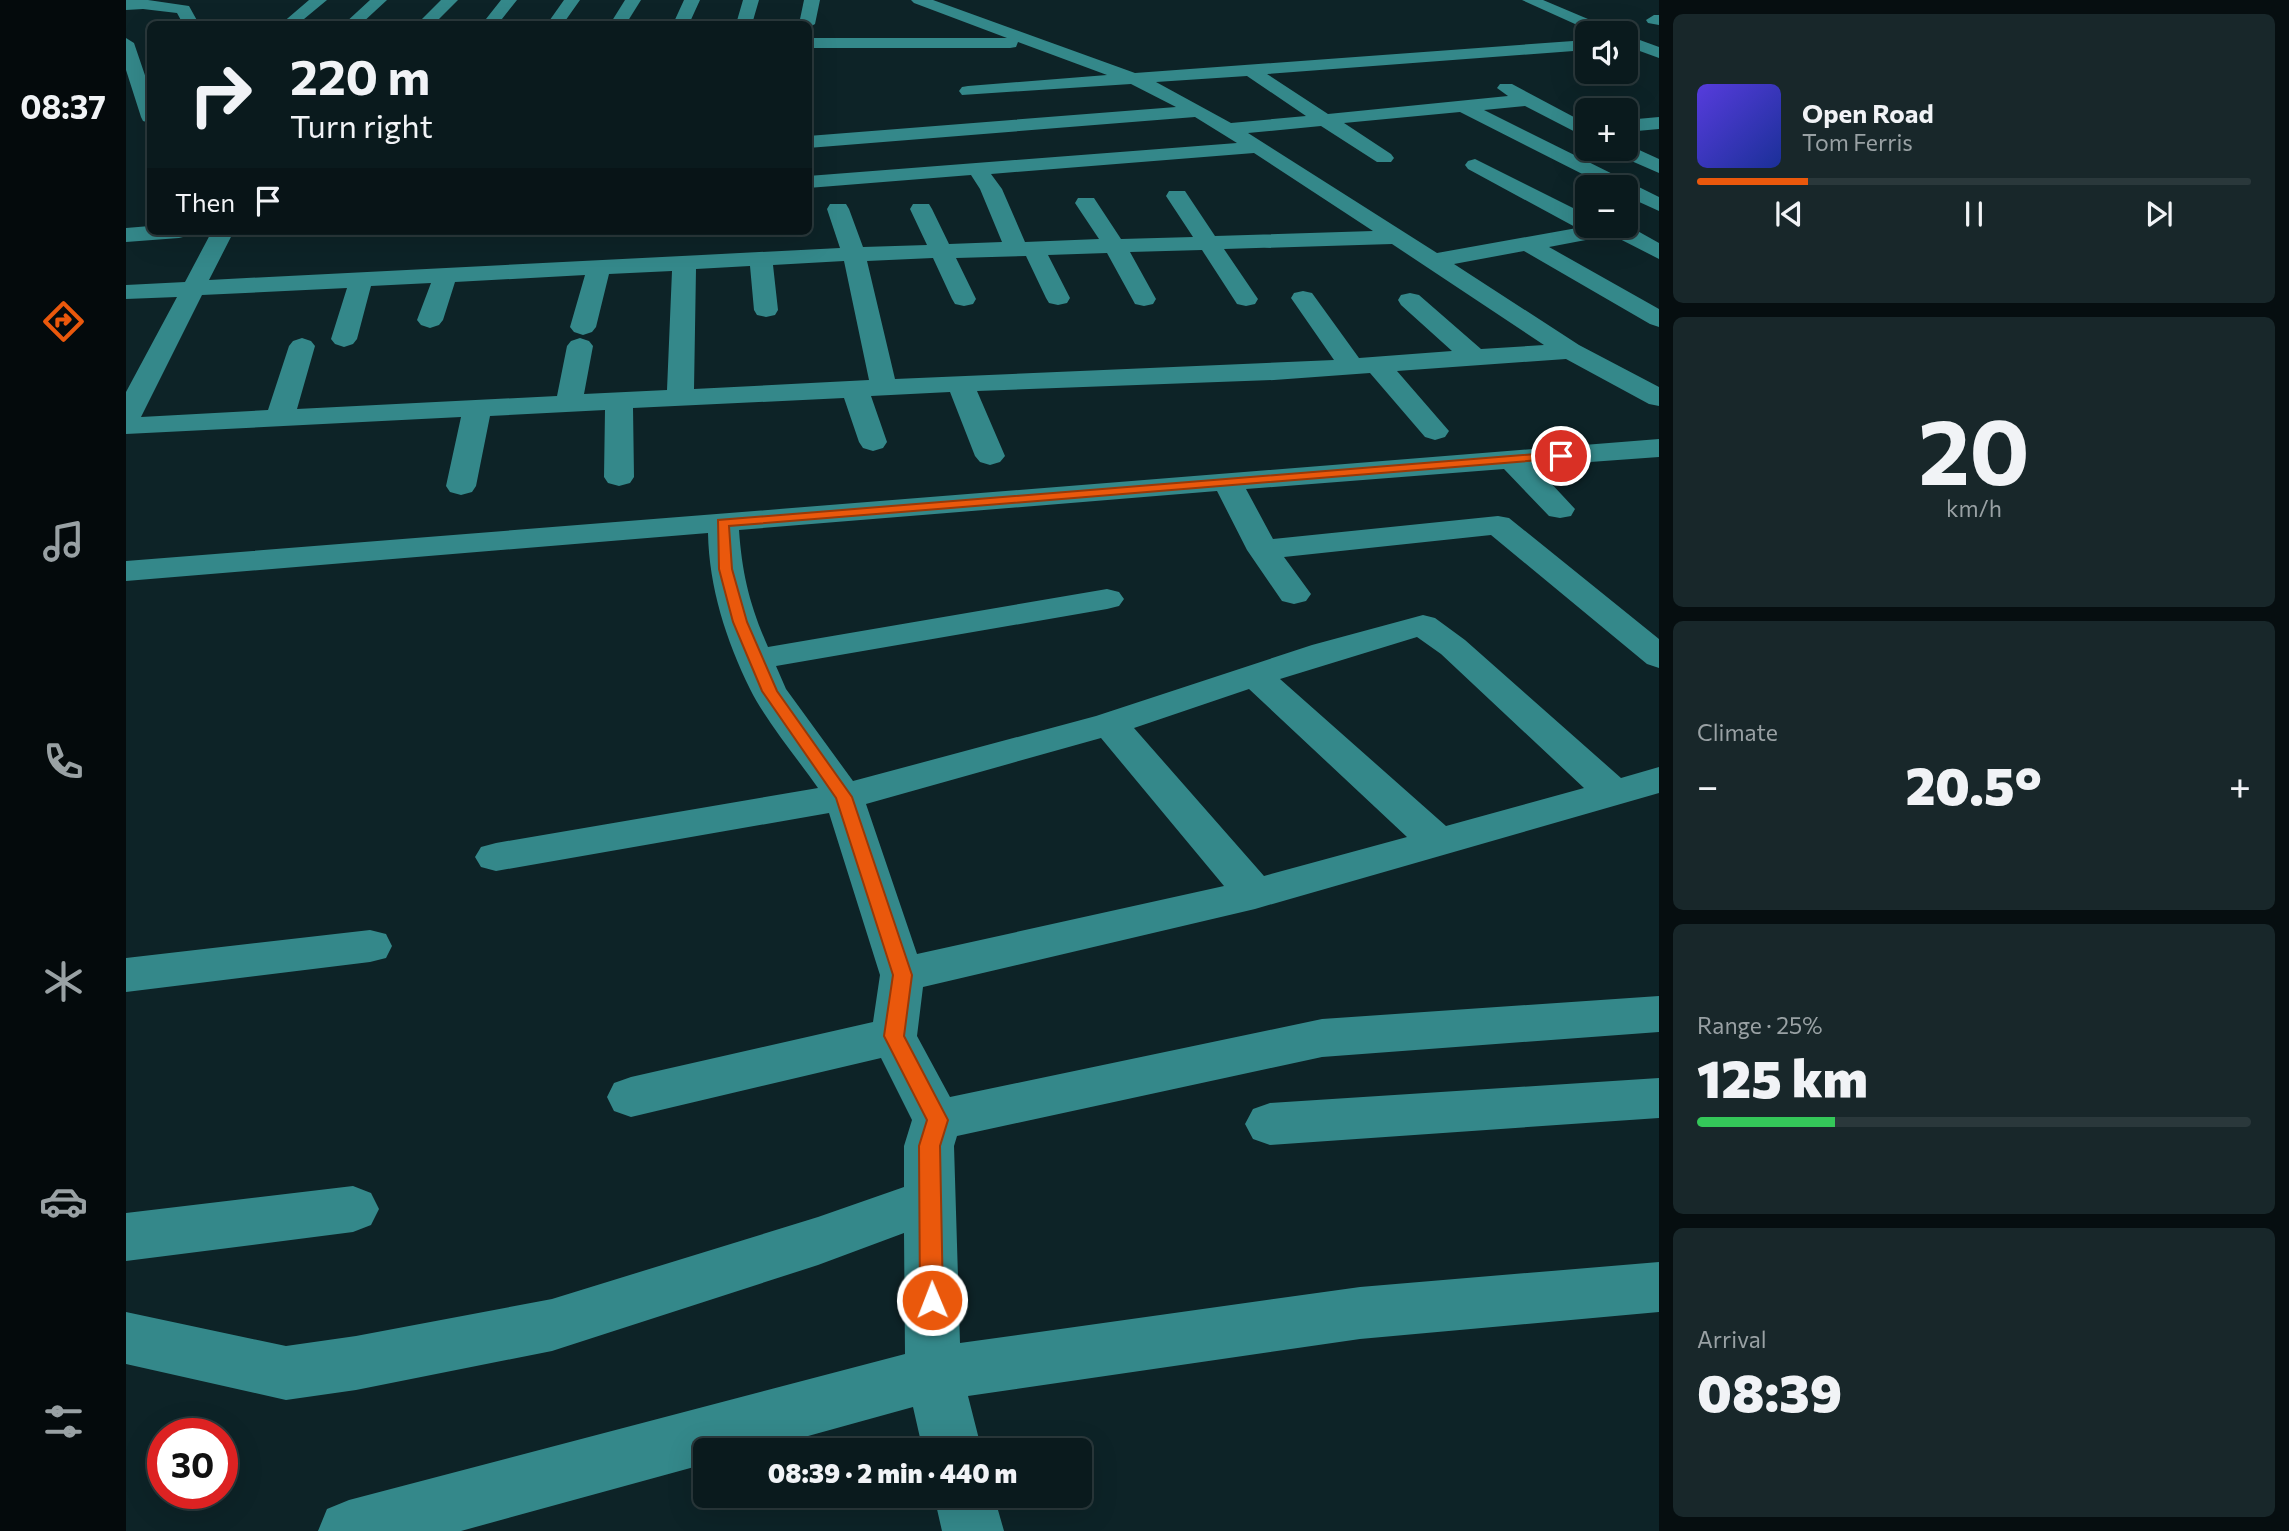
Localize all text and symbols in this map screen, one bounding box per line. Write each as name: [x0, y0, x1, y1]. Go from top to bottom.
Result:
map controls: [1575, 21, 1638, 238]
button: sound: [1575, 21, 1638, 84]
text: 220 m: [290, 45, 430, 105]
icon: right: [175, 49, 266, 140]
text: 08:37: [20, 86, 106, 126]
text: Open Road: [1802, 97, 1934, 128]
button: +: [1575, 98, 1638, 161]
text: Turn right: [290, 105, 433, 145]
text: Tom Ferris: [1802, 128, 1913, 156]
button: −: [1575, 175, 1638, 238]
icon: arrive: [249, 182, 287, 220]
text: Then: [175, 186, 235, 217]
icon: previous: [1770, 195, 1808, 233]
icon: pause: [1955, 195, 1993, 233]
icon: next: [2140, 195, 2178, 233]
icon: directions: [39, 297, 88, 346]
text: 20: [1918, 392, 2030, 504]
pin: [1531, 426, 1591, 486]
icon: arrive: [1542, 437, 1580, 475]
text: km/h: [1946, 494, 2002, 522]
icon: music: [39, 517, 88, 566]
text: Climate: [1697, 718, 1778, 746]
icon: phone: [39, 737, 88, 786]
text: 20.5°: [1905, 752, 2042, 816]
text: −: [1697, 761, 1719, 808]
text: +: [2229, 761, 2251, 808]
icon: climate: [39, 957, 88, 1006]
text: Range · 25%: [1697, 1011, 1822, 1039]
text: 125 km: [1697, 1045, 1868, 1109]
icon: car: [39, 1177, 88, 1226]
position arrow: [895, 1263, 969, 1337]
text: Arrival: [1697, 1325, 1767, 1353]
text: 08:39: [1697, 1359, 1842, 1423]
icon: filters: [39, 1397, 88, 1446]
speed limit sign: 30: [147, 1418, 238, 1509]
text: 08:39 · 2 min · 440 m: [768, 1457, 1017, 1488]

